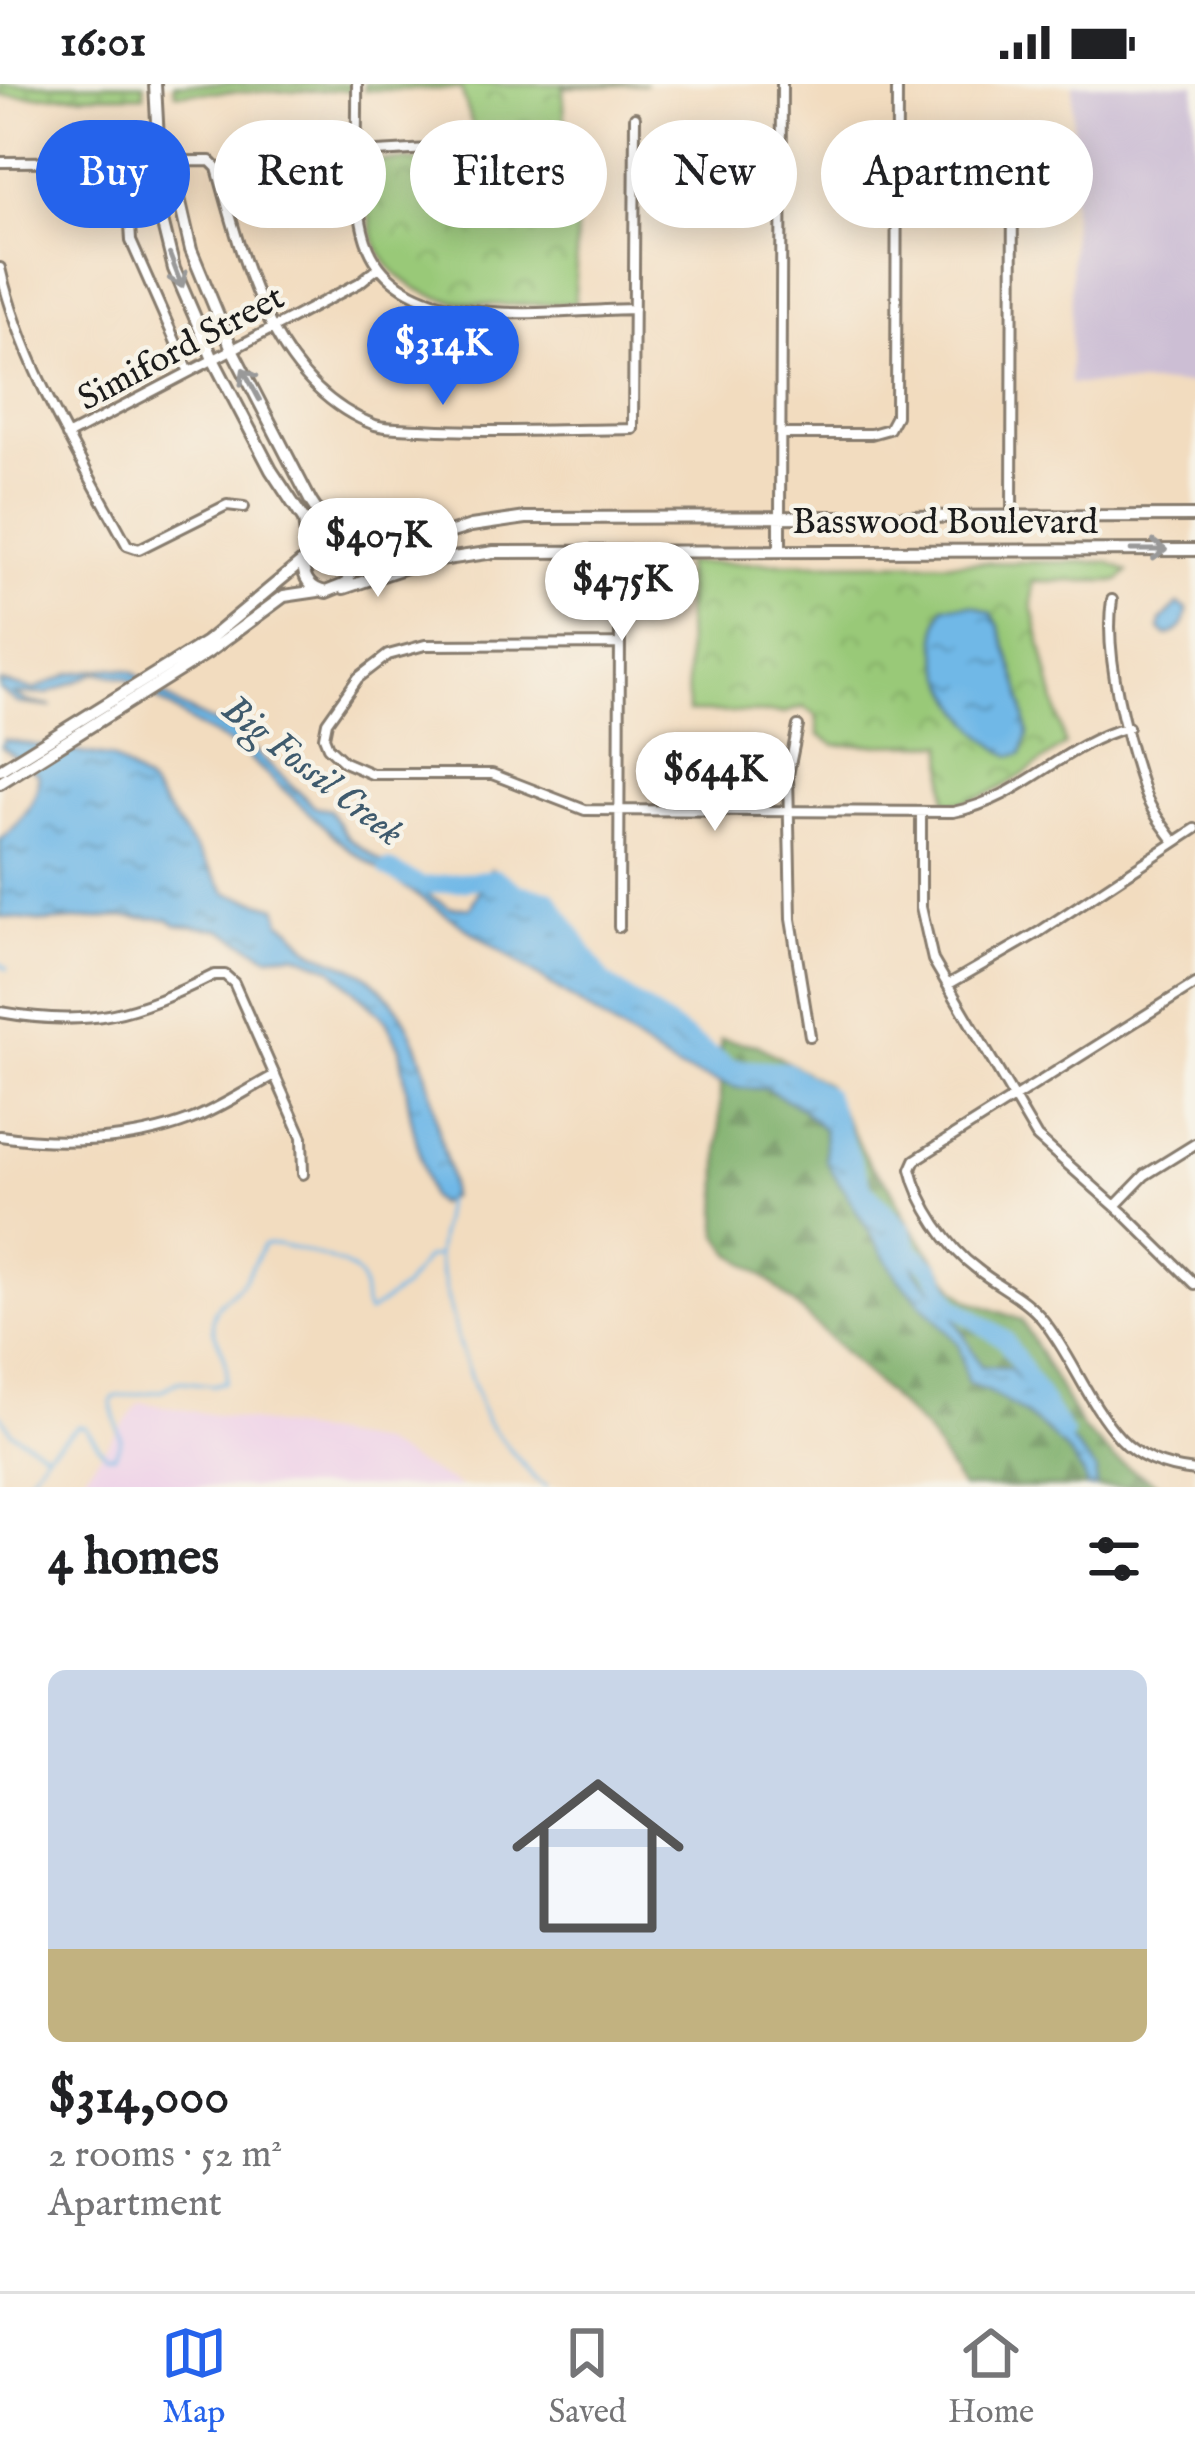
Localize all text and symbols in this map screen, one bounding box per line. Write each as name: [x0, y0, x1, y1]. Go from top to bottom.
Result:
text: 16:01: [60, 14, 146, 71]
chip: Buy: [36, 120, 190, 228]
chip: Rent: [214, 120, 386, 228]
chip: Filters: [410, 120, 607, 228]
chip: New: [631, 120, 797, 228]
chip: Apartment: [821, 120, 1093, 228]
one-way arrow: [166, 251, 188, 288]
street label: Simiford Street: [70, 275, 293, 422]
pin: $314K: [359, 306, 527, 408]
text: $314K: [394, 320, 492, 369]
one-way arrow: [239, 367, 262, 402]
pin: $407K: [294, 498, 462, 600]
street label: Basswood Boulevard: [792, 500, 1099, 546]
text: $407K: [325, 512, 431, 561]
one-way arrow: [1129, 539, 1168, 561]
pin: $475K: [538, 542, 706, 644]
text: $475K: [572, 556, 672, 605]
water label: Big Fossil Creek: [210, 685, 413, 859]
pin: $644K: [631, 732, 799, 834]
text: $644K: [663, 746, 767, 795]
icon: filters: [1081, 1526, 1147, 1592]
text: 4 homes: [48, 1527, 219, 1592]
icon: home: [490, 1748, 706, 1964]
text: $314,000: [48, 2066, 229, 2131]
text: 2 rooms · 52 m²: [48, 2131, 282, 2180]
text: Apartment: [48, 2180, 222, 2229]
tab: Map: [161, 2320, 227, 2434]
tab: Saved: [548, 2320, 626, 2434]
tab: Home: [948, 2320, 1034, 2434]

